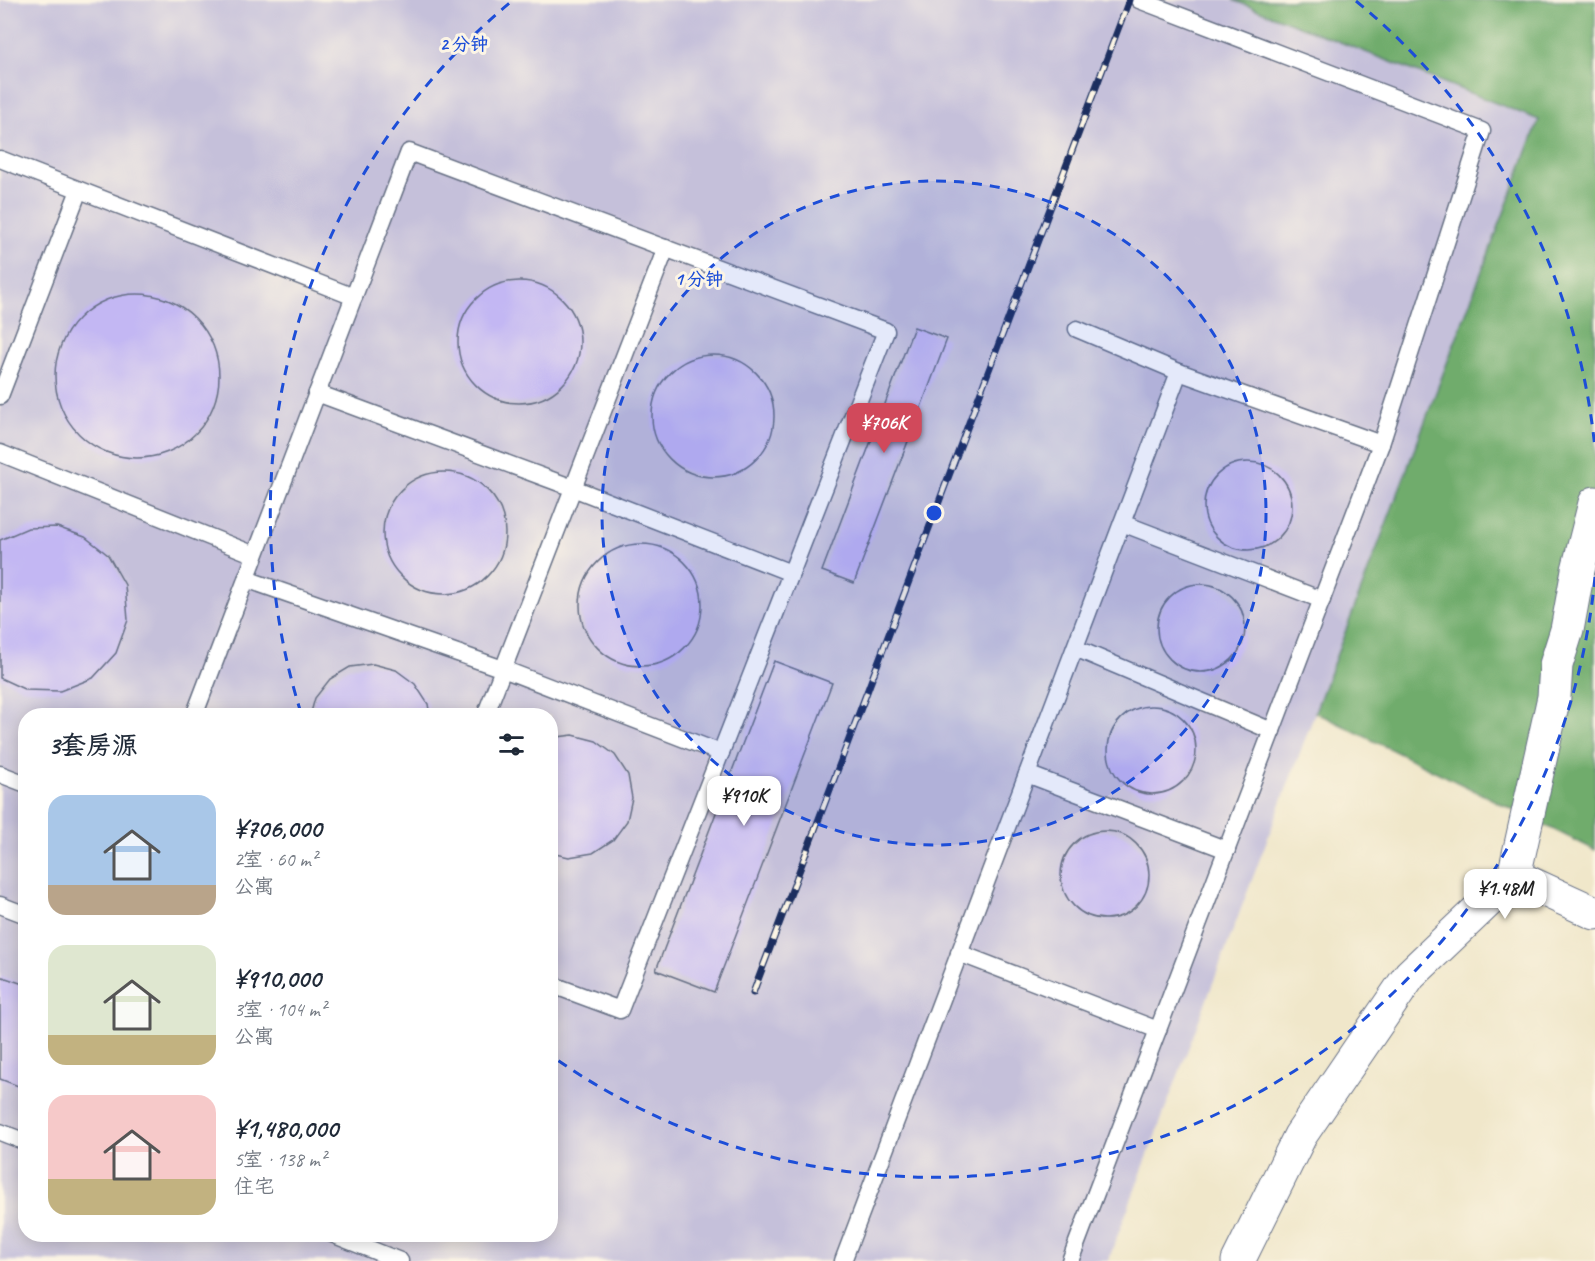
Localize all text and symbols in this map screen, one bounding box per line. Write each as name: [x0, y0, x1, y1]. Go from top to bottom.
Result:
text: 2 分钟: [440, 33, 488, 55]
text: 1 分钟: [675, 268, 723, 290]
pin: ¥706K: [842, 403, 926, 454]
text: ¥706K: [861, 410, 907, 435]
centre of rings: [924, 503, 944, 523]
icon: filters: [495, 728, 528, 761]
text: 3套房源: [48, 729, 138, 762]
pin: ¥910K: [702, 776, 786, 827]
text: ¥910K: [721, 783, 767, 808]
text: ¥706,000: [234, 812, 322, 845]
icon: home: [96, 819, 168, 891]
text: 2室 · 60 m²: [234, 847, 317, 872]
pin: ¥1.48M: [1456, 869, 1554, 920]
text: 公寓: [234, 874, 274, 899]
text: ¥1.48M: [1478, 876, 1532, 901]
text: ¥910,000: [234, 962, 321, 995]
icon: home: [96, 969, 168, 1041]
text: 3室 · 104 m²: [234, 997, 326, 1022]
text: 公寓: [234, 1024, 274, 1049]
text: ¥1,480,000: [234, 1112, 338, 1145]
icon: home: [96, 1119, 168, 1191]
text: 5室 · 138 m²: [234, 1147, 326, 1172]
text: 住宅: [234, 1174, 274, 1199]

